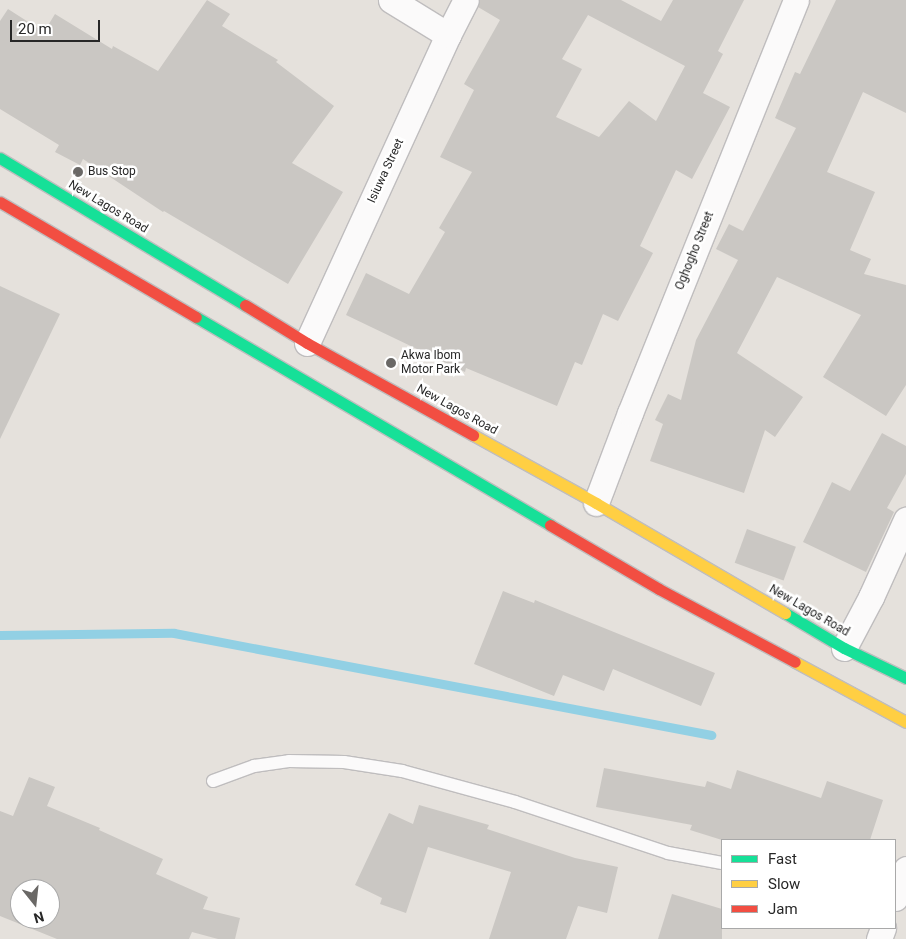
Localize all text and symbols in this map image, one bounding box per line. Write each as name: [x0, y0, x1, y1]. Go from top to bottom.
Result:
scale bar: [12, 10, 102, 42]
text: 20 m: [18, 20, 52, 38]
street label: Isiuwa Street: [365, 137, 407, 205]
place label: Bus Stop: [88, 165, 136, 179]
marker: Bus Stop: [72, 166, 84, 178]
street label: New Lagos Road: [66, 178, 150, 236]
street label: Oghogho Street: [673, 210, 717, 292]
place label: Akwa Ibom Motor Park: [401, 349, 461, 377]
marker: Akwa Ibom Motor Park: [385, 357, 397, 369]
street label: New Lagos Road: [414, 382, 500, 438]
street label: New Lagos Road: [766, 582, 852, 640]
legend: [721, 839, 896, 929]
text: Fast: [768, 850, 797, 868]
text: Slow: [768, 875, 800, 893]
north arrow: [10, 879, 60, 929]
text: Jam: [768, 900, 798, 918]
text: N: [32, 908, 46, 927]

